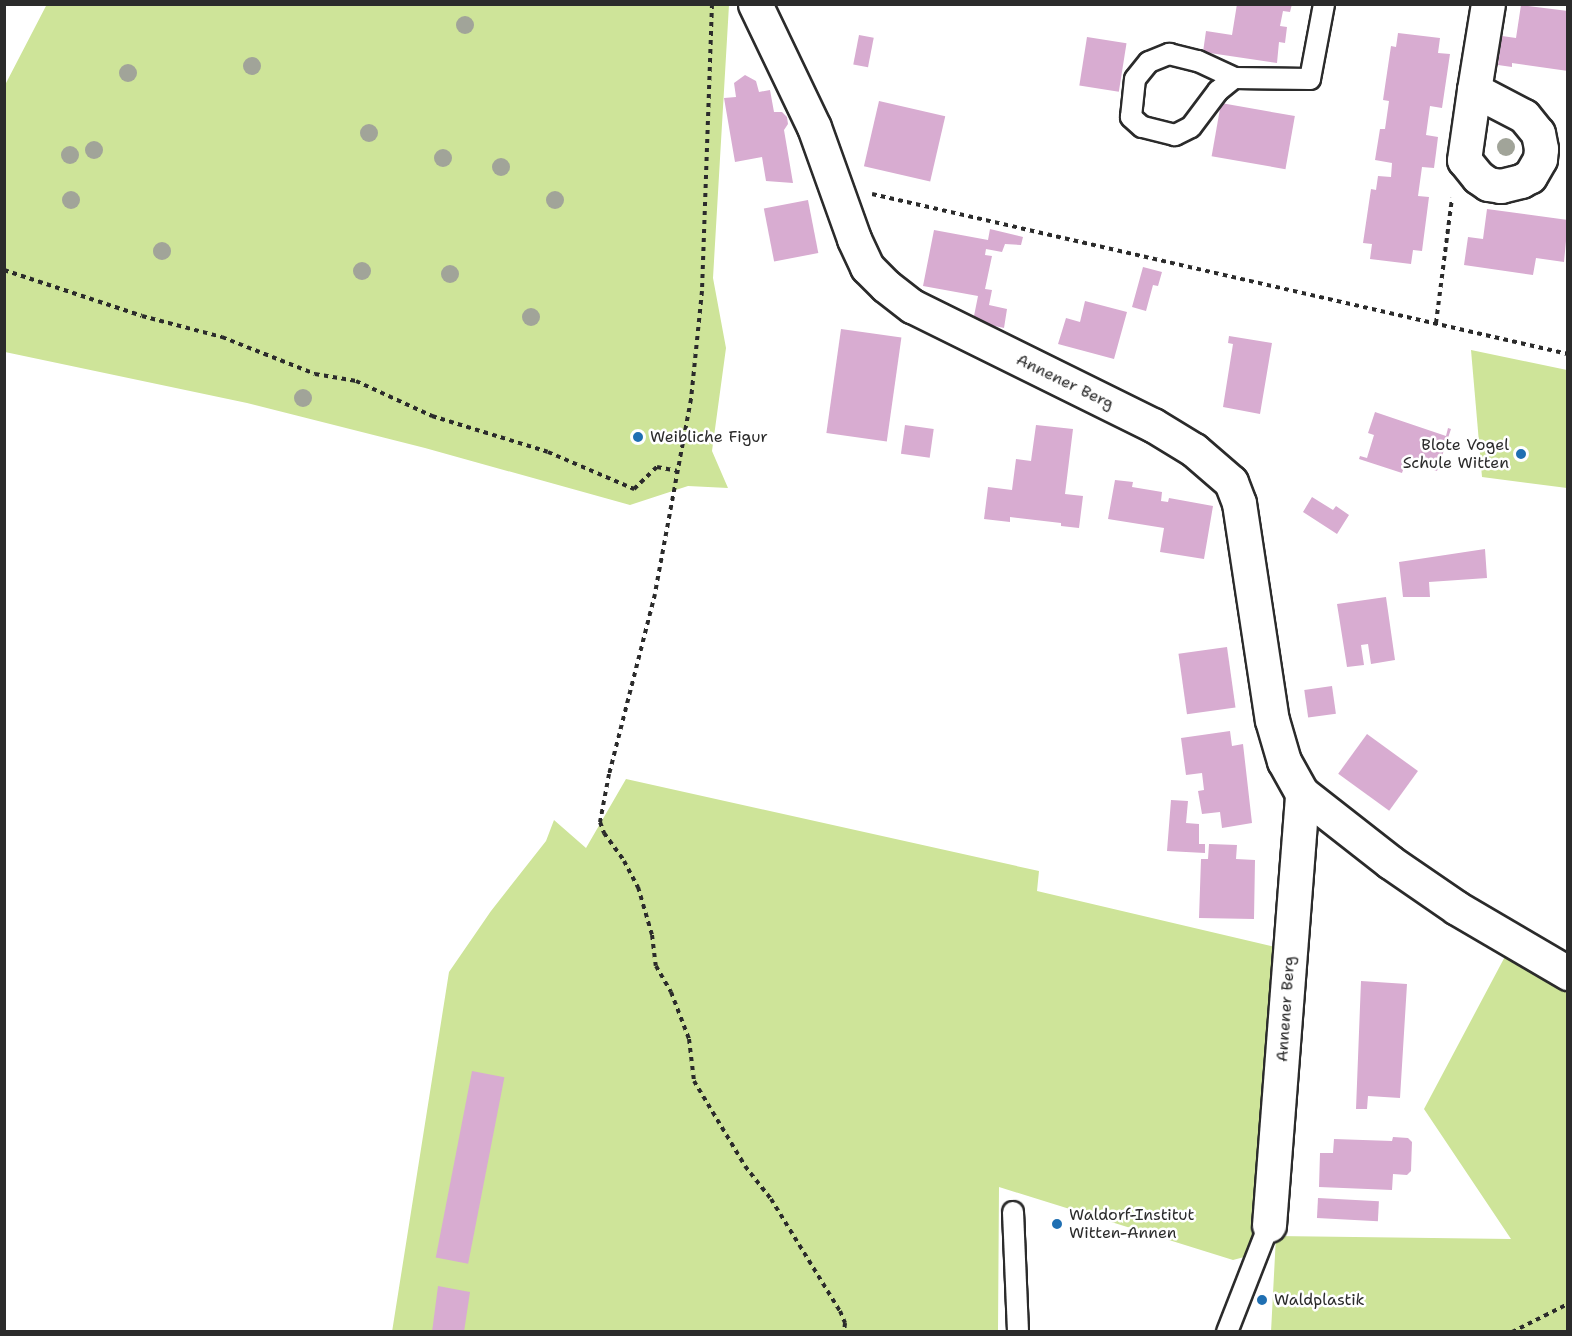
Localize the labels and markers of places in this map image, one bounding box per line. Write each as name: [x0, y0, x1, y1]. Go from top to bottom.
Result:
place label: Weibliche Figur: [650, 427, 768, 447]
marker: Weibliche Figur: [631, 430, 645, 444]
place label: Blote Vogel Schule Witten: [1403, 435, 1509, 473]
marker: Blote Vogel Schule Witten: [1514, 447, 1528, 461]
place label: Waldorf-Institut Witten-Annen: [1069, 1205, 1194, 1243]
marker: Waldorf-Institut Witten-Annen: [1050, 1217, 1064, 1231]
place label: Waldplastik: [1274, 1290, 1365, 1310]
marker: Waldplastik: [1255, 1293, 1269, 1307]

